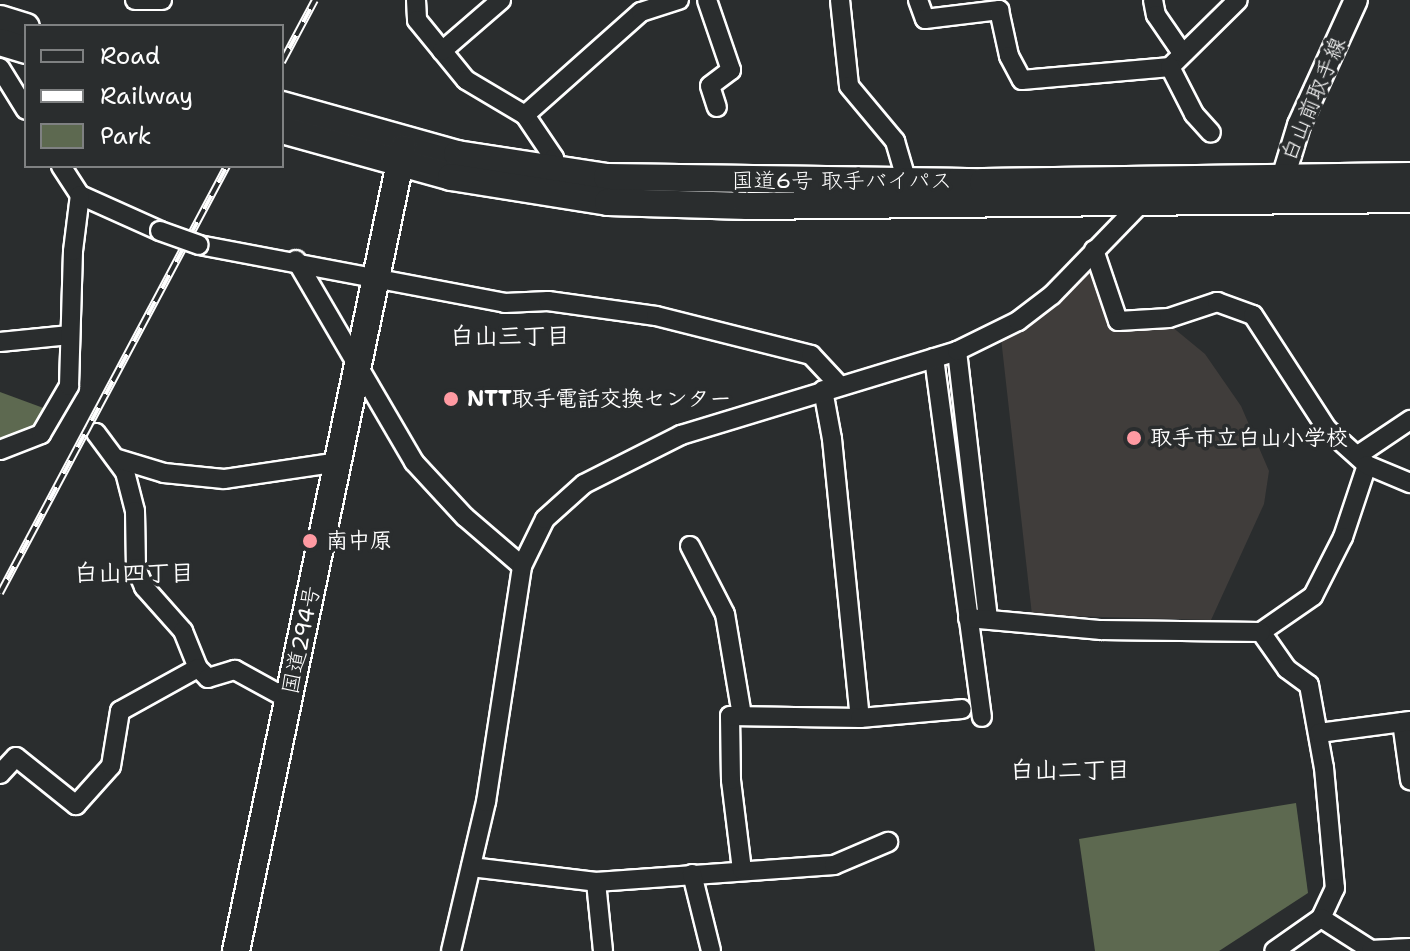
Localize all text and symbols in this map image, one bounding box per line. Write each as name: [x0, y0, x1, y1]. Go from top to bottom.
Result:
legend: [24, 24, 284, 168]
street label: 白山前取手線: [1275, 33, 1351, 165]
text: Road: [100, 40, 160, 72]
text: Railway: [100, 80, 193, 112]
text: Park: [100, 120, 152, 152]
street label: 国道6号 取手バイパス: [732, 168, 952, 194]
district label: 白山三丁目: [450, 323, 570, 351]
place label: NTT取手電話交換センター: [467, 386, 732, 412]
marker: NTT取手電話交換センター: [442, 390, 460, 408]
place label: 取手市立白山小学校: [1150, 425, 1348, 451]
marker: 取手市立白山小学校: [1125, 429, 1143, 447]
place label: 南中原: [326, 528, 392, 554]
marker: 南中原: [301, 532, 319, 550]
district label: 白山四丁目: [74, 560, 194, 588]
street label: 国道294号: [277, 583, 325, 697]
district label: 白山二丁目: [1010, 757, 1130, 785]

